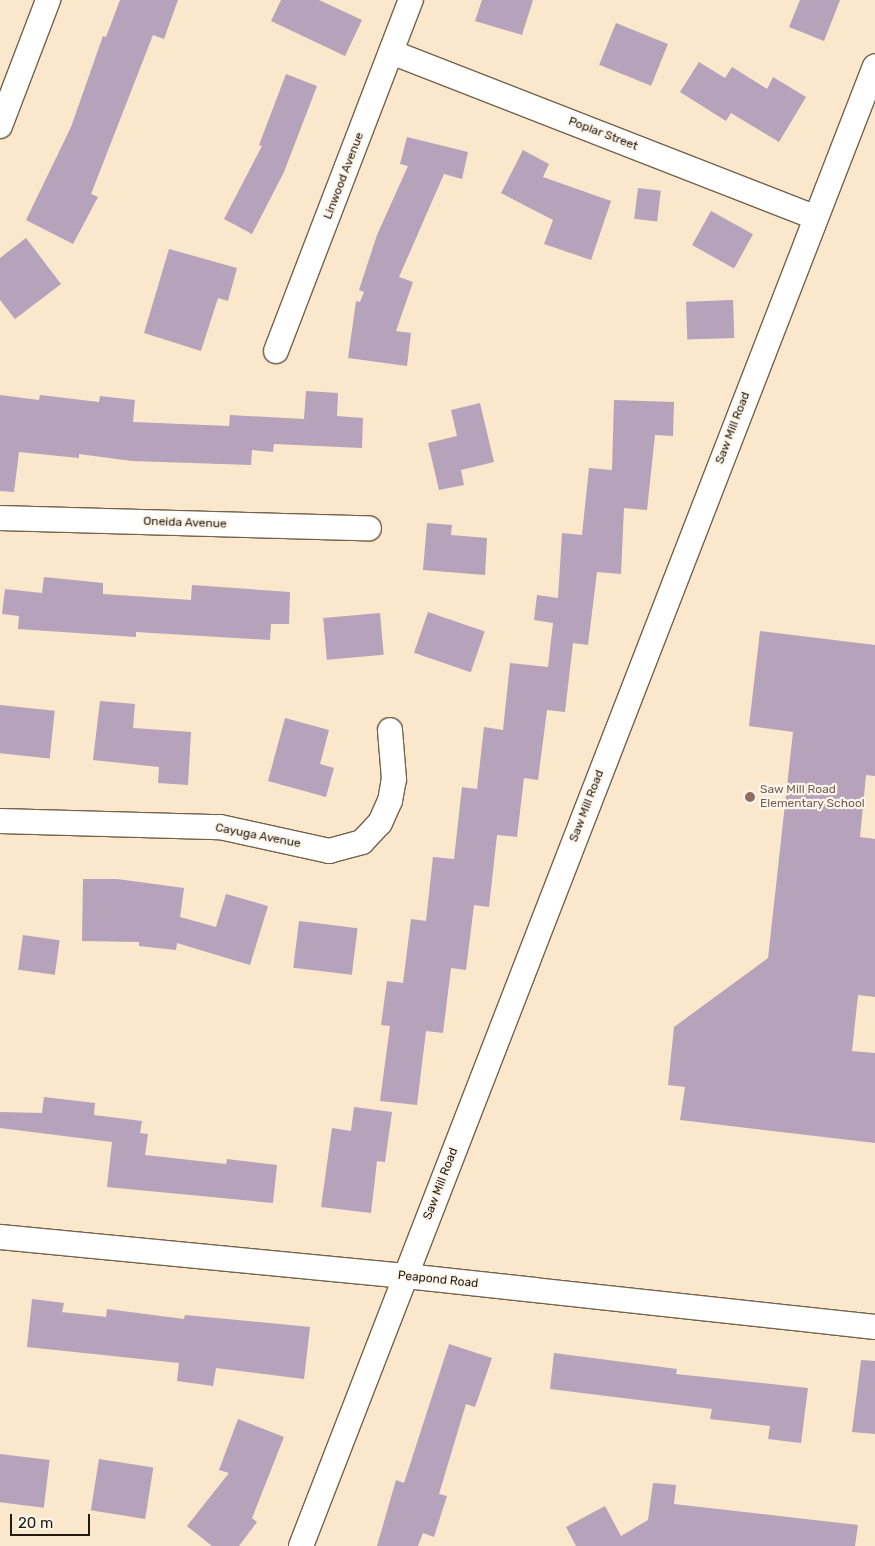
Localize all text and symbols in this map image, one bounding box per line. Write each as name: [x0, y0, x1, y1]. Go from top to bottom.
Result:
street label: Poplar Street: [566, 114, 640, 154]
street label: Linwood Avenue: [321, 130, 367, 222]
street label: Saw Mill Road: [713, 390, 753, 466]
street label: Oneida Avenue: [143, 514, 227, 532]
street label: Saw Mill Road: [567, 768, 607, 844]
place label: Saw Mill Road Elementary School: [760, 783, 865, 811]
marker: Saw Mill Road Elementary School: [744, 791, 756, 803]
street label: Cayuga Avenue: [214, 821, 302, 851]
street label: Saw Mill Road: [421, 1146, 461, 1222]
street label: Peapond Road: [397, 1269, 479, 1291]
scale bar: [12, 1504, 92, 1536]
text: 20 m: [18, 1514, 53, 1532]

